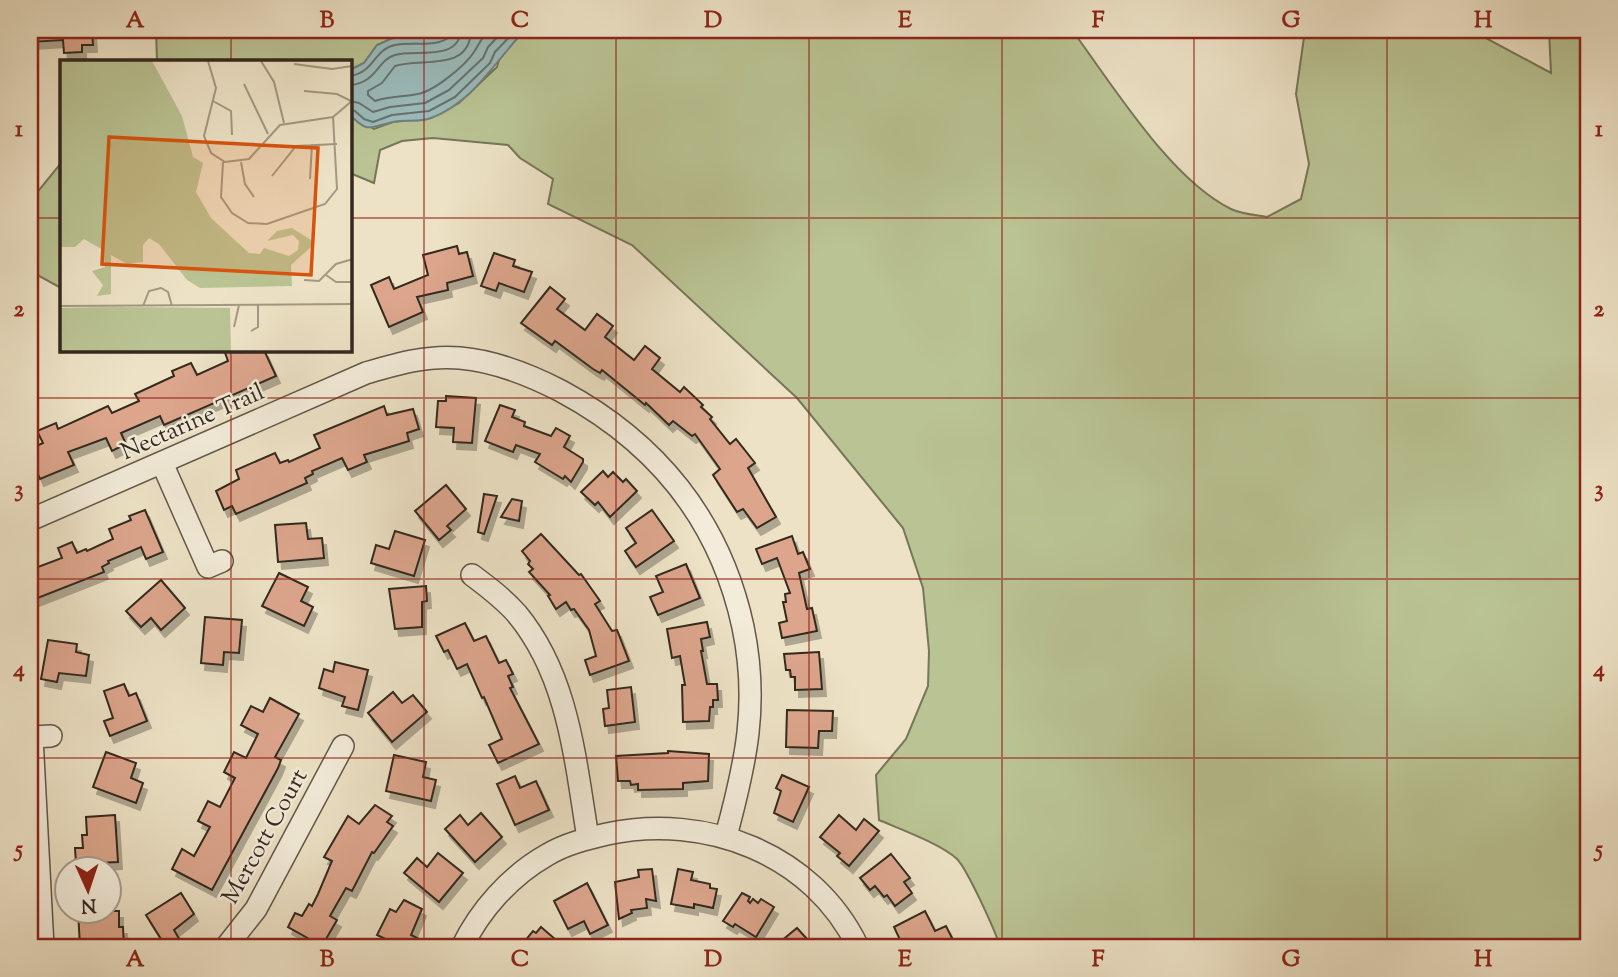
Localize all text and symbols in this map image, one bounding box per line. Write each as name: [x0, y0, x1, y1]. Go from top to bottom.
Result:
text: A: [126, 5, 145, 38]
text: B: [320, 5, 335, 38]
text: C: [511, 5, 529, 38]
text: D: [704, 5, 722, 38]
text: E: [898, 5, 912, 38]
text: F: [1092, 5, 1105, 38]
text: G: [1282, 5, 1301, 38]
text: H: [1474, 5, 1493, 38]
inset map: [60, 60, 352, 352]
text: 1: [15, 114, 23, 147]
text: 1: [1595, 114, 1603, 147]
text: 2: [14, 294, 25, 327]
text: 2: [1594, 294, 1605, 327]
street label: Nectarine Trail: [116, 376, 270, 470]
text: 3: [14, 474, 24, 507]
text: 3: [1594, 474, 1604, 507]
text: 4: [12, 654, 25, 687]
text: 4: [1592, 654, 1605, 687]
street label: Mercott Court: [214, 763, 317, 911]
text: 5: [13, 834, 23, 867]
text: 5: [1593, 834, 1603, 867]
north arrow: [52, 855, 122, 925]
text: N: [80, 891, 97, 918]
text: A: [126, 944, 145, 977]
text: B: [320, 944, 335, 977]
text: C: [511, 944, 529, 977]
text: D: [704, 944, 722, 977]
text: E: [898, 944, 912, 977]
text: F: [1092, 944, 1105, 977]
text: G: [1282, 944, 1301, 977]
text: H: [1474, 944, 1493, 977]

